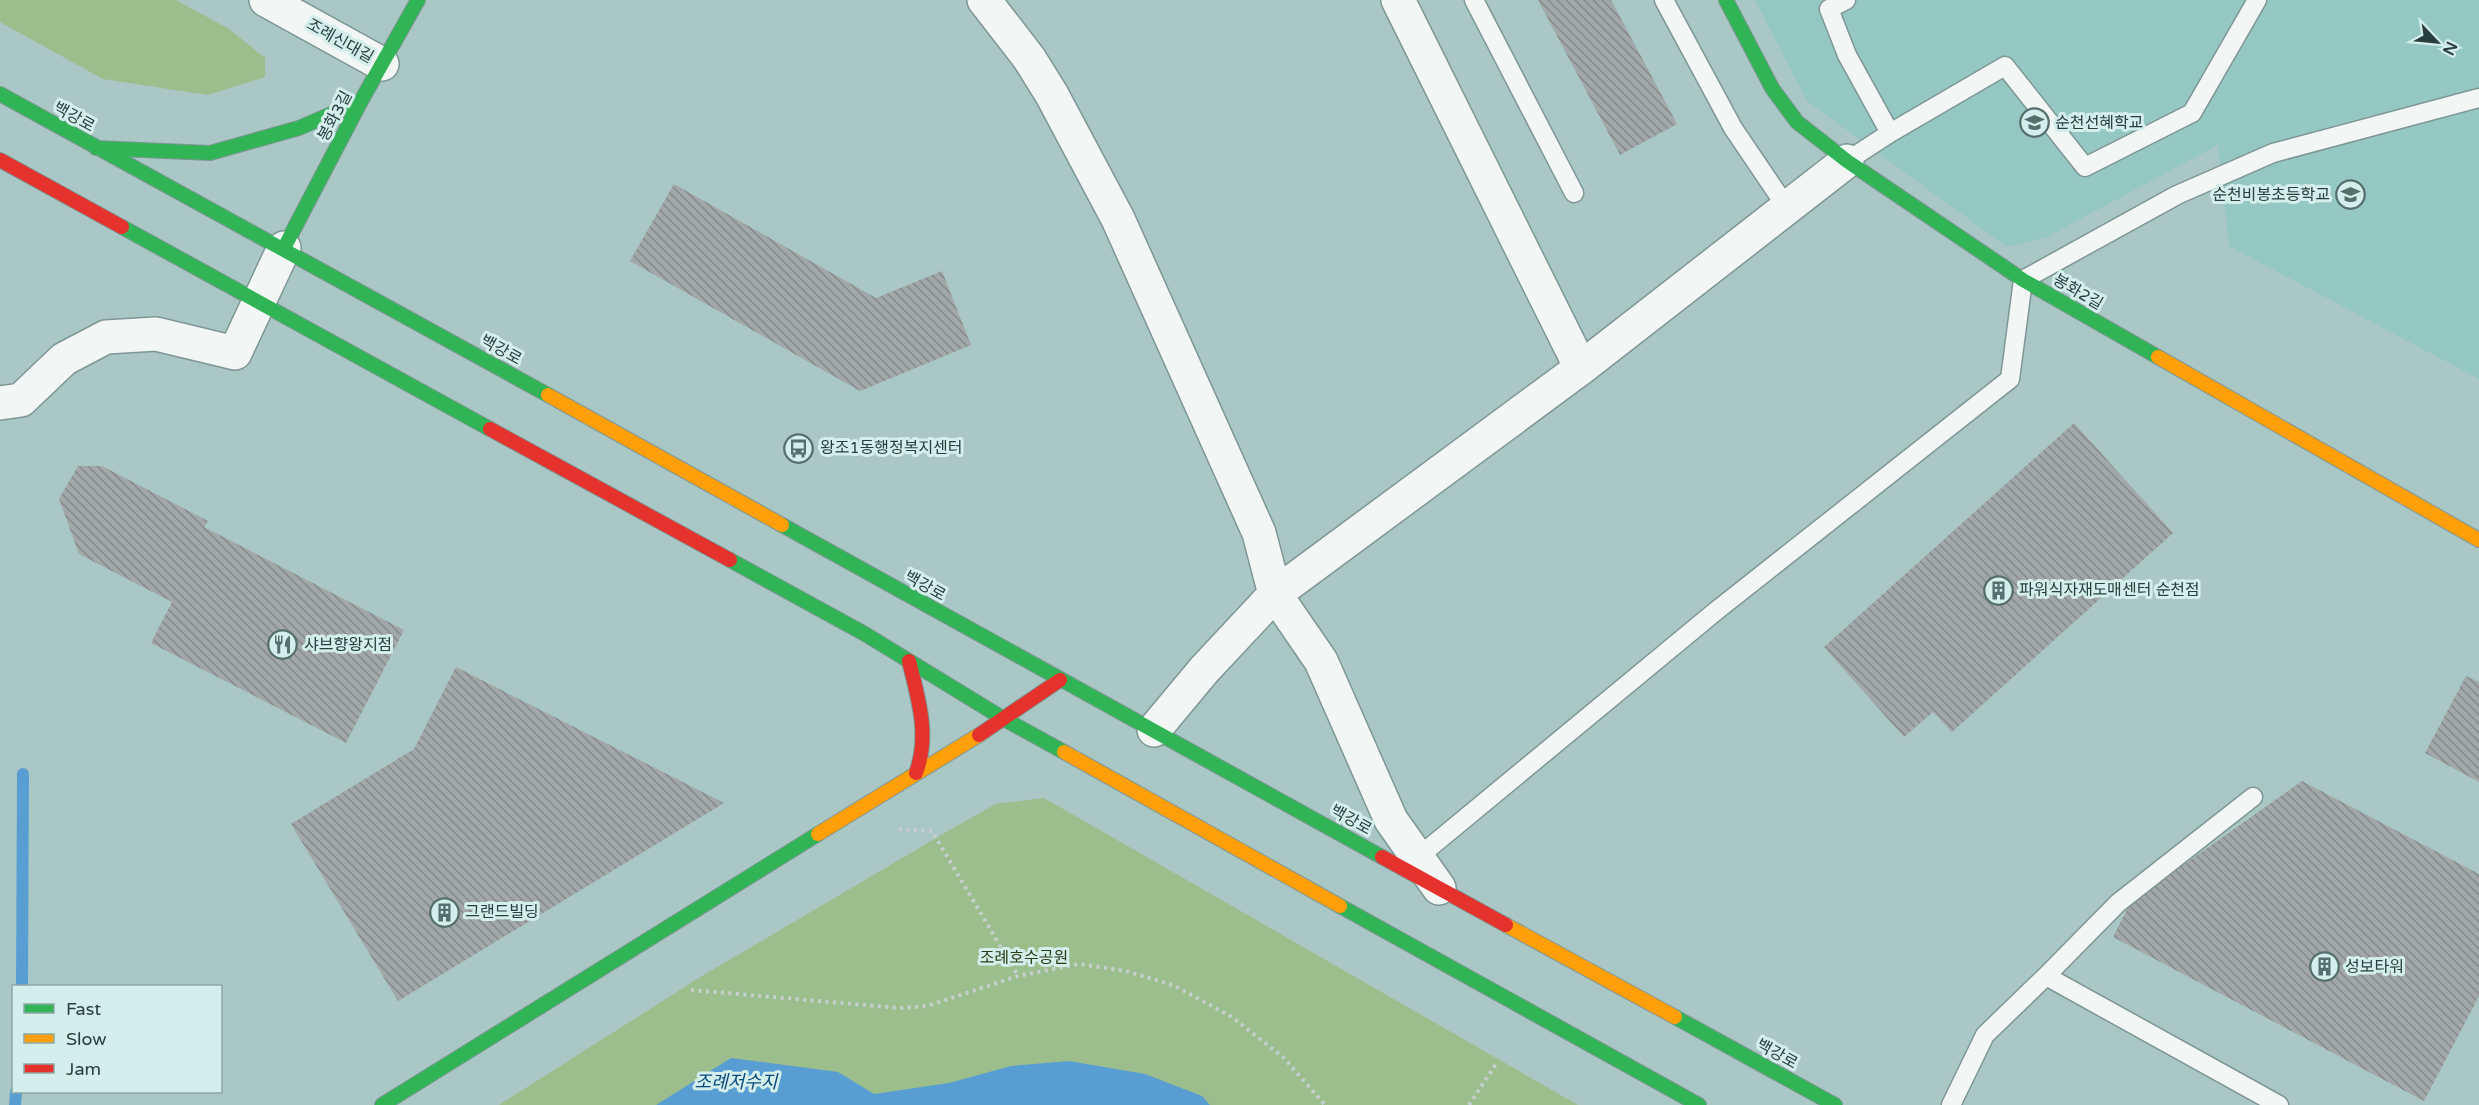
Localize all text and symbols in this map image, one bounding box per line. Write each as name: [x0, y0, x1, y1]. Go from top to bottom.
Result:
north arrow: [2407, 12, 2467, 72]
street label: 조례신대길: [303, 14, 377, 68]
text: N: [2438, 38, 2461, 58]
street label: 봉화3길: [313, 87, 357, 145]
street label: 백강로: [50, 98, 98, 137]
school or university icon: 순천선혜학교: [2018, 107, 2050, 139]
place label: 순천선혜학교: [2055, 113, 2143, 133]
school or university icon: 순천비봉초등학교: [2335, 179, 2367, 211]
place label: 순천비봉초등학교: [2212, 185, 2330, 205]
street label: 봉화2길: [2050, 270, 2106, 314]
street label: 백강로: [477, 331, 525, 370]
bus stop icon: 왕조1동행정복지센터: [783, 432, 815, 464]
place label: 왕조1동행정복지센터: [820, 438, 963, 458]
street label: 백강로: [901, 567, 949, 606]
building icon: 파워식자재도매센터 순천점: [1982, 574, 2014, 606]
place label: 파워식자재도매센터 순천점: [2019, 580, 2200, 600]
restaurant icon: 샤브향왕지점: [267, 629, 299, 661]
place label: 샤브향왕지점: [304, 635, 392, 655]
street label: 백강로: [1327, 801, 1375, 840]
building icon: 그랜드빌딩: [428, 896, 460, 928]
place label: 그랜드빌딩: [465, 902, 539, 922]
park label: 조례호수공원: [980, 948, 1068, 968]
building icon: 성보타워: [2308, 951, 2340, 983]
place label: 성보타워: [2345, 957, 2404, 977]
legend: [12, 985, 222, 1093]
text: Fast: [66, 998, 101, 1020]
text: Slow: [66, 1028, 107, 1050]
street label: 백강로: [1753, 1035, 1801, 1074]
text: Jam: [66, 1058, 101, 1080]
water label: 조례저수지: [695, 1071, 779, 1093]

